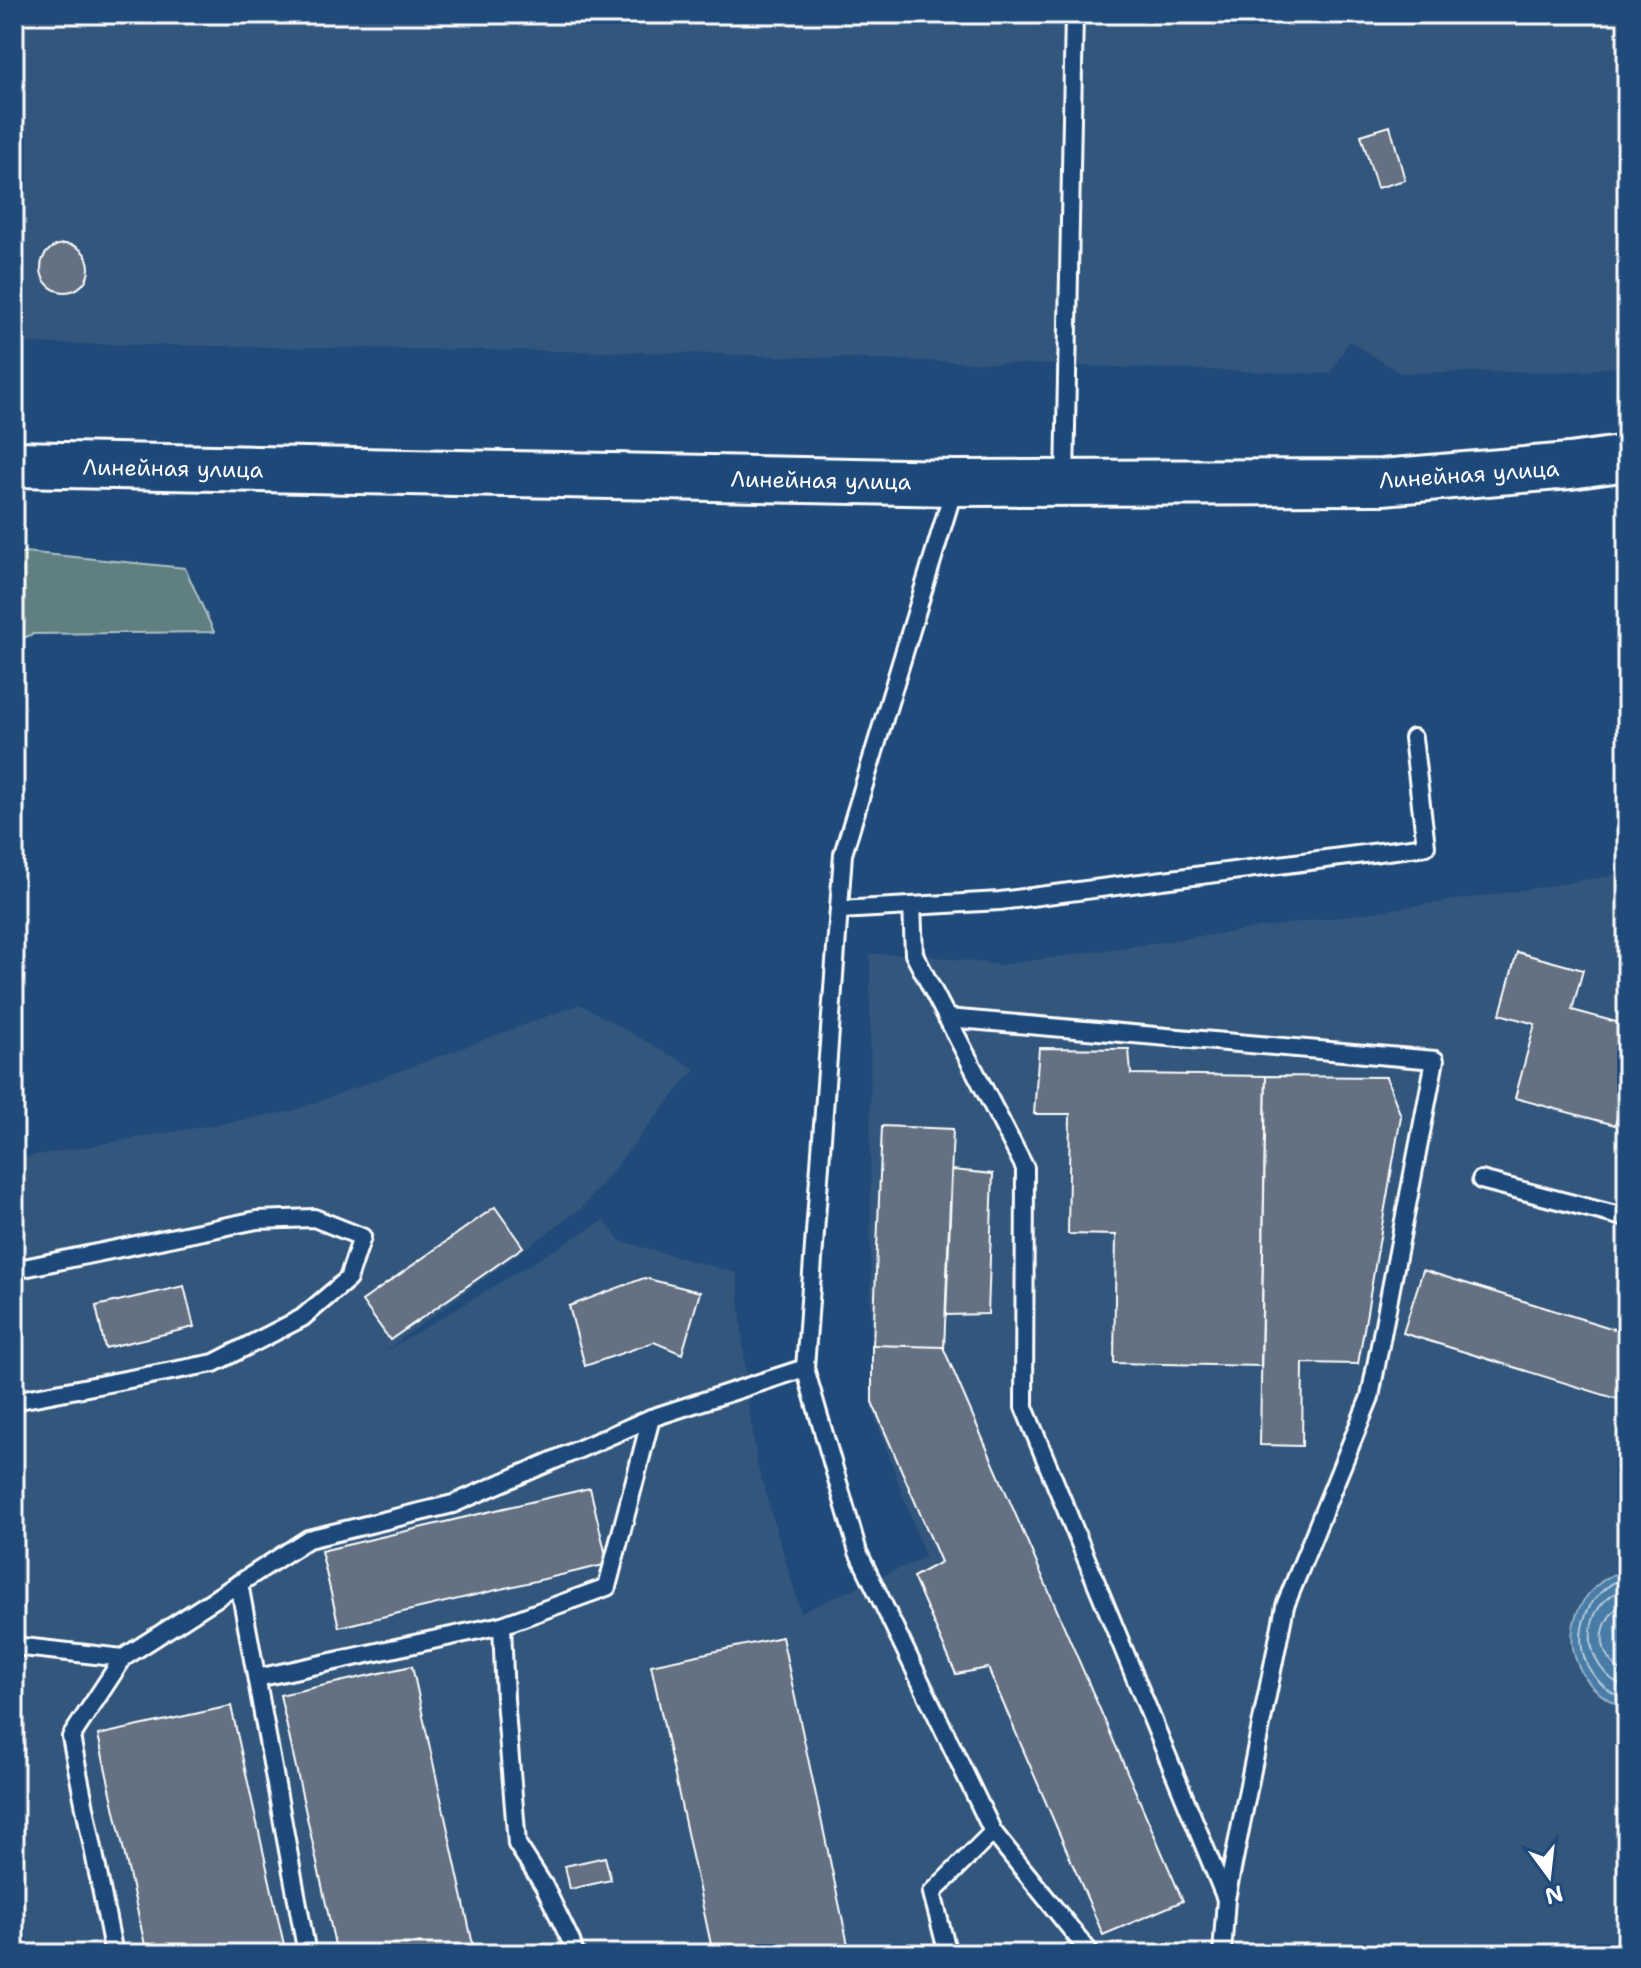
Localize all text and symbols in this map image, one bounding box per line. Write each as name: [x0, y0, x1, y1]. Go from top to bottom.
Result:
street label: Линейная улица: [82, 452, 264, 485]
street label: Линейная улица: [1378, 454, 1560, 495]
street label: Линейная улица: [730, 464, 912, 497]
north arrow: [1509, 1836, 1589, 1916]
text: N: [1542, 1879, 1566, 1911]

